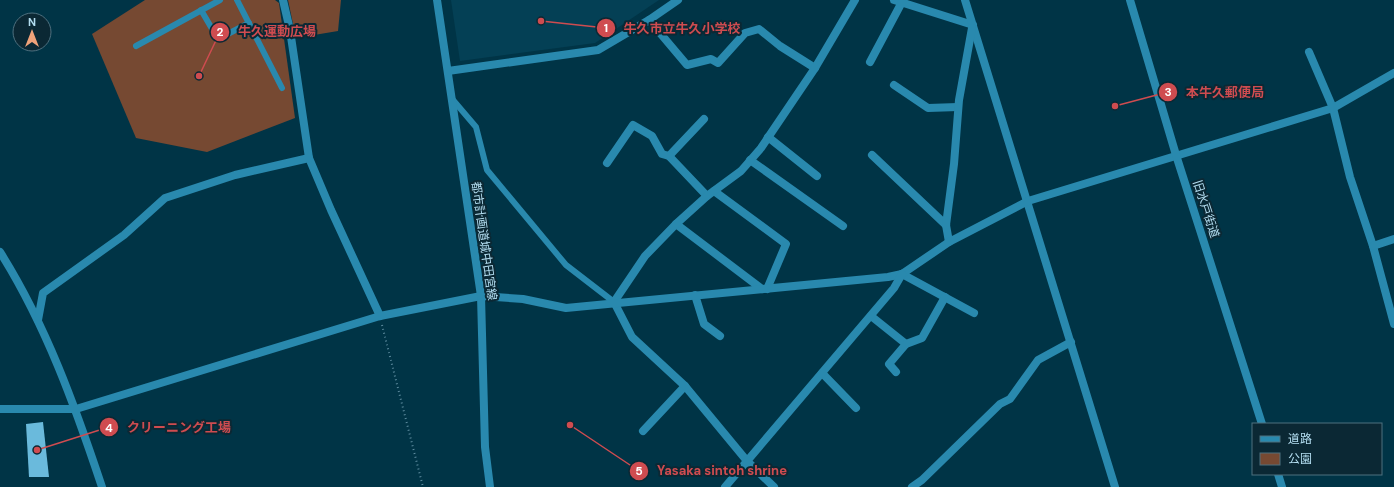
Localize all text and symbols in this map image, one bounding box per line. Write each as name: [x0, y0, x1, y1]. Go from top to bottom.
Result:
north arrow: [12, 12, 52, 52]
text: N: [28, 15, 36, 29]
callout: 牛久市立牛久小学校: [596, 16, 749, 41]
callout: 牛久運動広場: [210, 19, 324, 44]
text: 1: [604, 20, 608, 36]
text: 牛久市立牛久小学校: [623, 20, 741, 37]
text: 牛久運動広場: [238, 23, 316, 40]
text: 2: [217, 24, 224, 40]
callout: 本牛久郵便局: [1158, 80, 1272, 105]
text: 3: [1164, 84, 1172, 100]
text: 本牛久郵便局: [1186, 84, 1264, 101]
street label: 旧水戸街道: [1189, 178, 1223, 240]
street label: 都市計画道城中田宮線: [468, 180, 500, 302]
callout: クリーニング工場: [99, 415, 239, 440]
text: クリーニング工場: [127, 419, 231, 436]
text: 4: [105, 420, 113, 436]
legend: [1252, 423, 1382, 475]
text: 道路: [1288, 431, 1312, 447]
text: 公園: [1288, 451, 1312, 467]
callout: Yasaka sintoh shrine: [629, 458, 795, 483]
text: Yasaka sintoh shrine: [657, 462, 787, 479]
text: 5: [635, 463, 643, 479]

